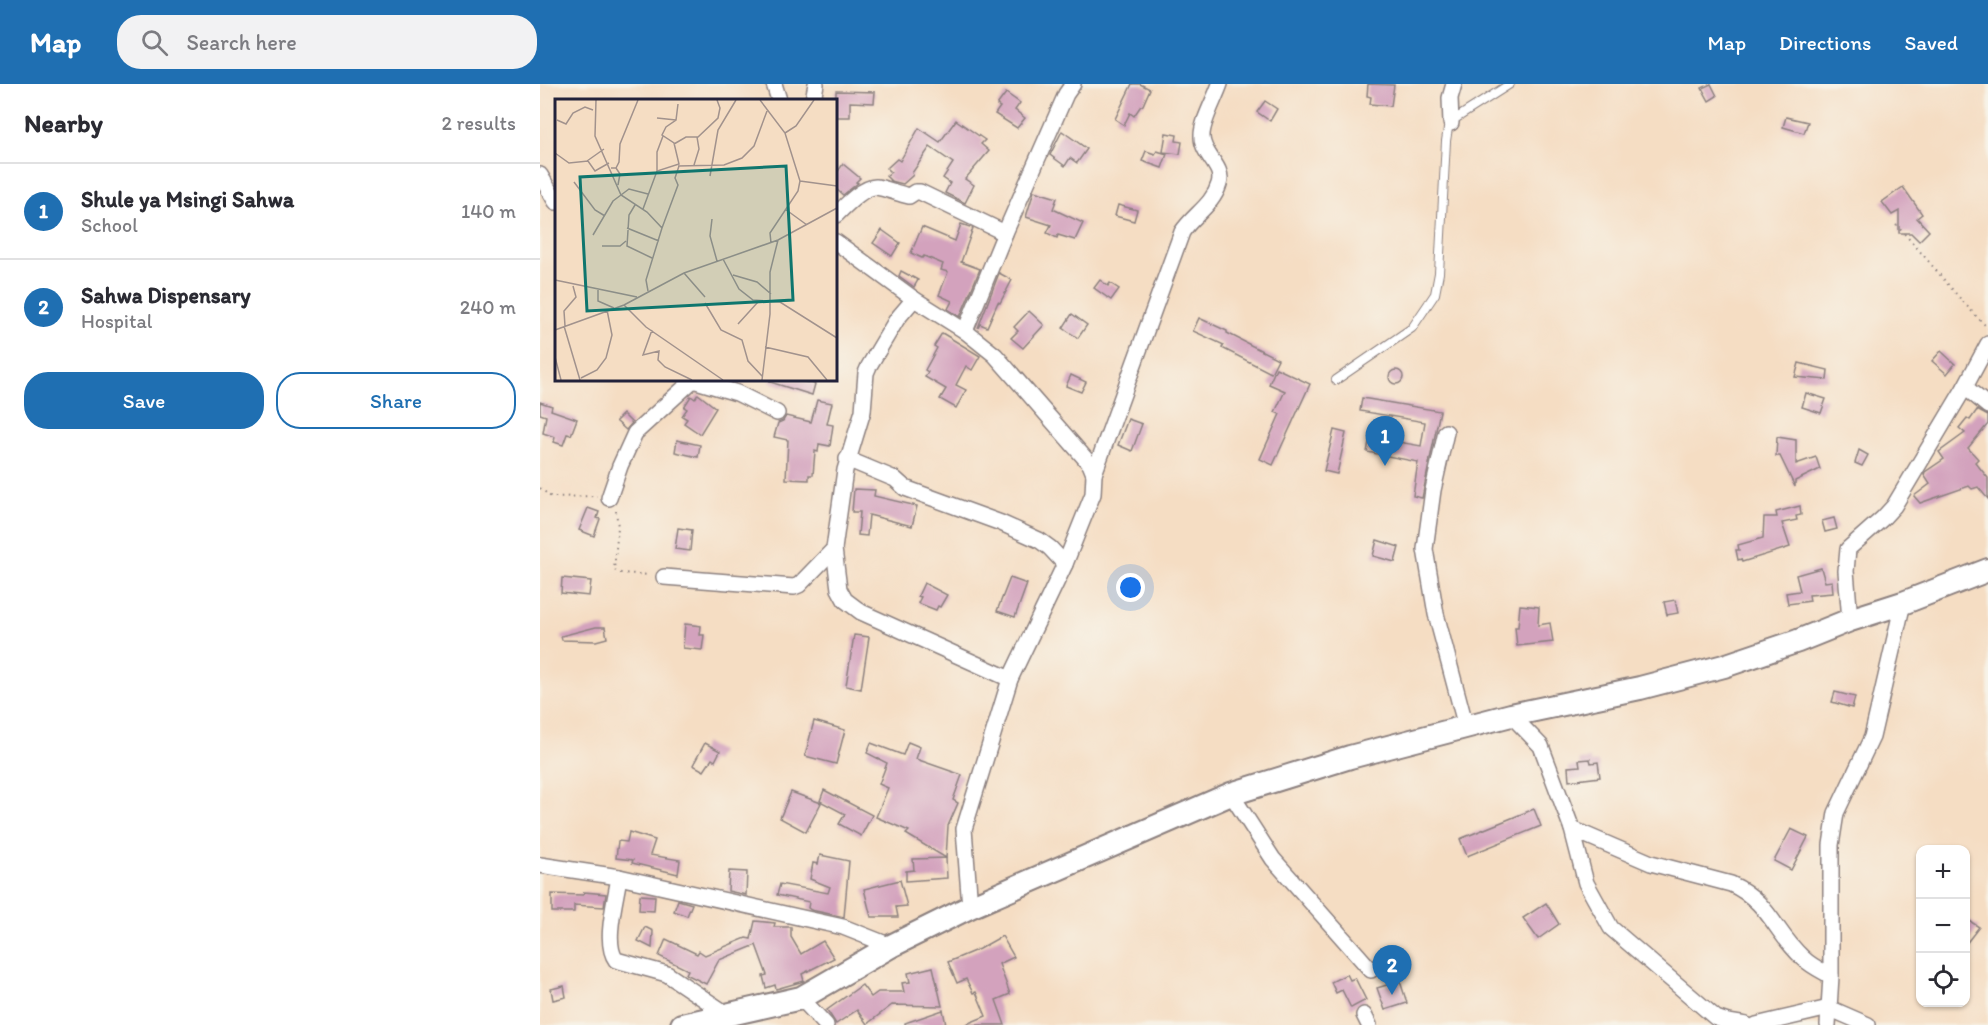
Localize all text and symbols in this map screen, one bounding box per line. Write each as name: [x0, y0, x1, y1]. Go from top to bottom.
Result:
search box: [117, 15, 537, 69]
text: Map: [30, 25, 81, 59]
icon: search: [138, 26, 171, 59]
text: Search here: [186, 29, 297, 56]
text: Map: [1708, 30, 1746, 55]
text: Directions: [1779, 30, 1871, 55]
text: Saved: [1904, 30, 1958, 55]
inset map: [555, 99, 837, 381]
text: Nearby: [24, 107, 103, 139]
text: 2 results: [442, 111, 516, 135]
text: Shule ya Msingi Sahwa: [81, 186, 294, 213]
text: 1: [39, 199, 48, 223]
text: 140 m: [461, 199, 516, 223]
text: School: [81, 213, 138, 237]
text: Sahwa Dispensary: [81, 282, 250, 309]
text: 2: [38, 295, 49, 319]
text: 240 m: [460, 295, 516, 319]
text: Hospital: [81, 309, 153, 333]
button: Save: [24, 372, 264, 429]
button: Share: [276, 372, 516, 429]
pin: 1: [1366, 416, 1404, 466]
your location: [1116, 573, 1145, 602]
map controls: [1916, 845, 1970, 1007]
button: +: [1916, 845, 1970, 899]
button: −: [1916, 899, 1970, 953]
pin: 2: [1372, 946, 1412, 995]
button: locate: [1916, 953, 1970, 1007]

